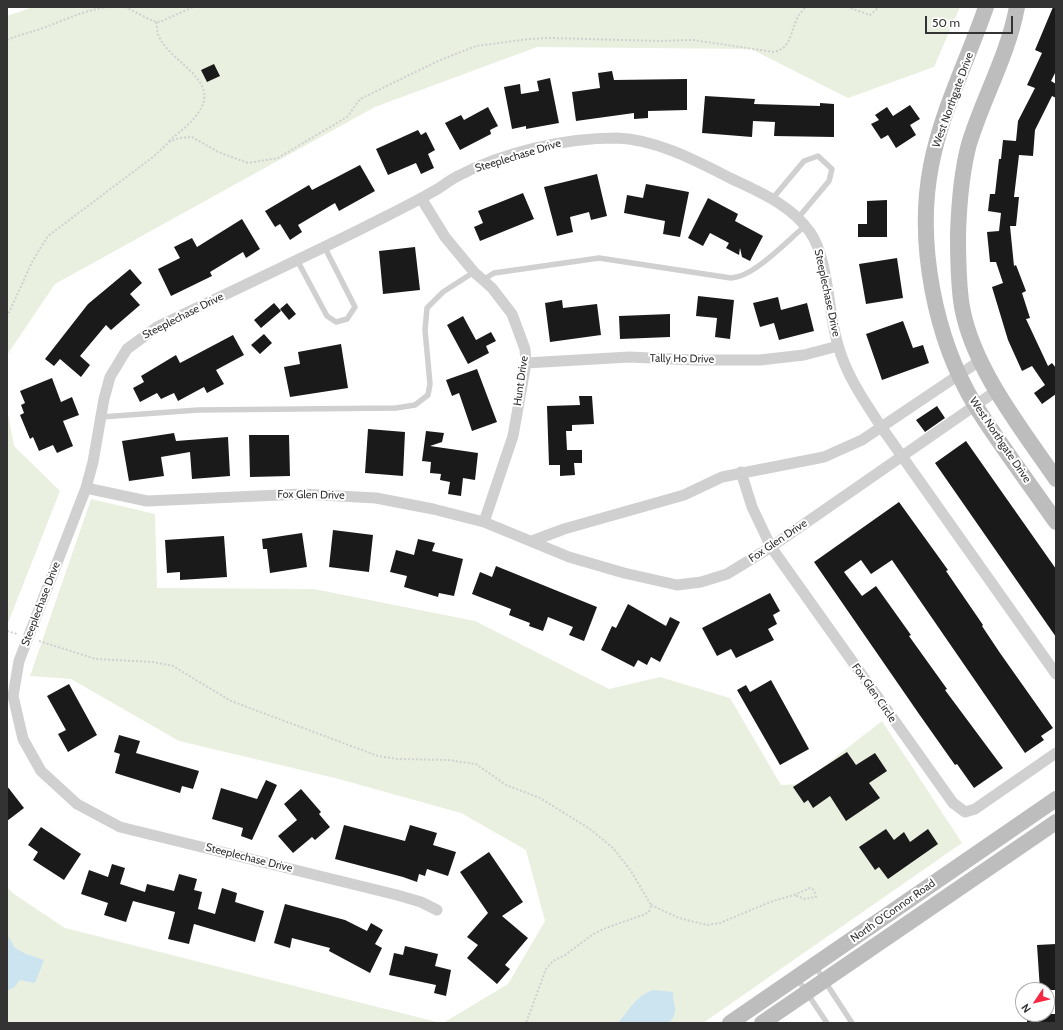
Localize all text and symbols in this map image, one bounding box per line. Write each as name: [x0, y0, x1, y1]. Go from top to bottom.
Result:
scale bar: [927, 8, 1015, 34]
text: 50 m: [932, 15, 960, 30]
street label: West Northgate Drive: [930, 51, 976, 149]
street label: Steeplechase Drive: [473, 137, 563, 175]
street label: Steeplechase Drive: [811, 248, 843, 338]
street label: Steeplechase Drive: [140, 290, 226, 342]
street label: Tally Ho Drive: [650, 352, 714, 366]
street label: Hunt Drive: [511, 355, 531, 407]
street label: West Northgate Drive: [967, 395, 1033, 485]
street label: Fox Glen Drive: [277, 488, 345, 502]
street label: Fox Glen Drive: [746, 517, 810, 565]
street label: Steeplechase Drive: [19, 560, 63, 648]
street label: Fox Glen Circle: [849, 661, 899, 725]
street label: Steeplechase Drive: [204, 841, 294, 875]
street label: North O'Connor Road: [848, 877, 938, 945]
north arrow: [1015, 982, 1055, 1022]
text: N: [1018, 1001, 1034, 1016]

